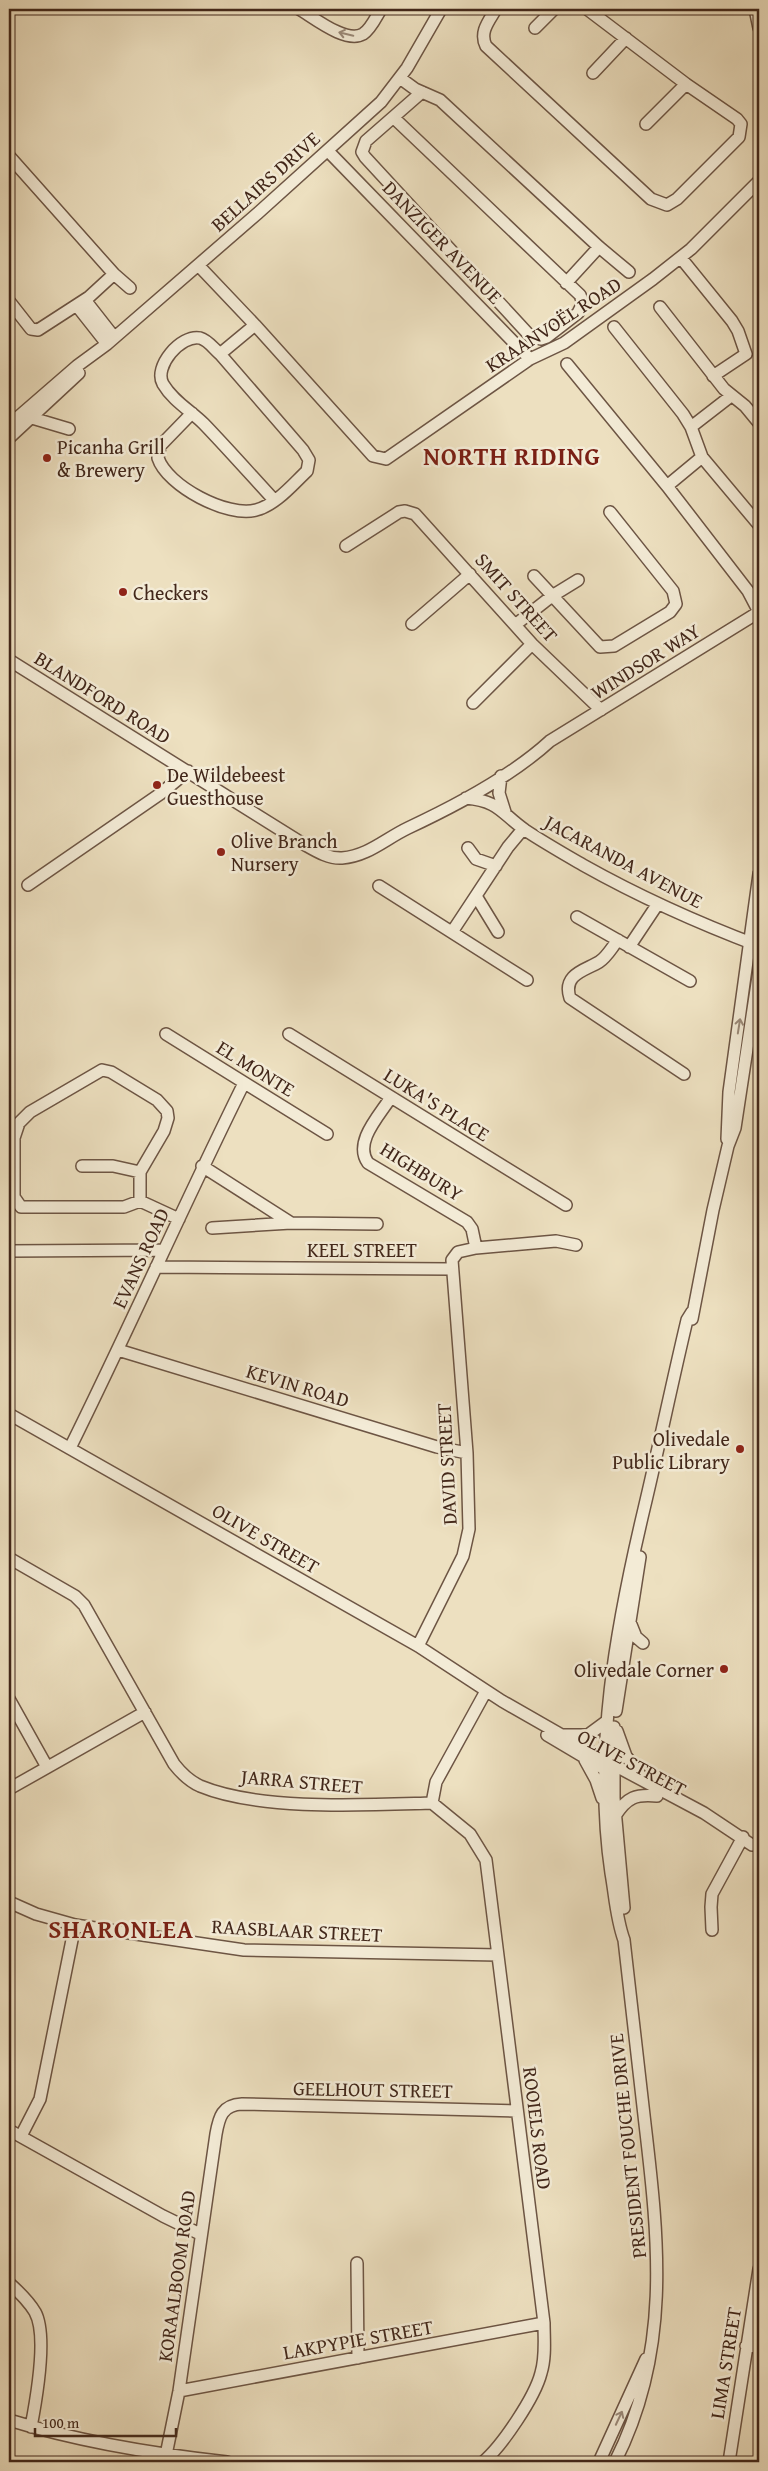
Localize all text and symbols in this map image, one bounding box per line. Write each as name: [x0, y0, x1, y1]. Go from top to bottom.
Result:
one-way arrow: [339, 29, 355, 38]
street label: BELLAIRS DRIVE: [204, 124, 326, 238]
street label: DANZIGER AVENUE: [376, 174, 510, 310]
street label: KRAANVOËL ROAD: [479, 269, 627, 379]
place label: Picanha Grill & Brewery: [57, 432, 165, 484]
district label: NORTH RIDING: [423, 438, 601, 474]
marker: Picanha Grill & Brewery: [41, 452, 53, 464]
street label: SMIT STREET: [469, 546, 565, 648]
place label: Checkers: [133, 578, 208, 607]
marker: Checkers: [117, 586, 129, 598]
street label: WINDSOR WAY: [585, 616, 705, 706]
street label: BLANDFORD ROAD: [29, 643, 177, 751]
place label: De Wildebeest Guesthouse: [167, 760, 285, 812]
marker: De Wildebeest Guesthouse: [151, 779, 163, 791]
street label: JACARANDA AVENUE: [537, 806, 708, 915]
place label: Olive Branch Nursery: [231, 826, 338, 878]
marker: Olive Branch Nursery: [215, 846, 227, 858]
one-way arrow: [734, 1018, 744, 1034]
street label: EL MONTE: [211, 1033, 301, 1103]
street label: LUKA'S PLACE: [379, 1060, 495, 1148]
street label: HIGHBURY: [375, 1134, 469, 1208]
street label: EVANS ROAD: [104, 1203, 176, 1313]
street label: KEEL STREET: [307, 1235, 417, 1264]
street label: KEVIN ROAD: [243, 1356, 353, 1414]
street label: DAVID STREET: [428, 1402, 464, 1526]
place label: Olivedale Public Library: [612, 1424, 730, 1476]
marker: Olivedale Public Library: [734, 1443, 746, 1455]
street label: OLIVE STREET: [207, 1496, 325, 1580]
place label: Olivedale Corner: [574, 1655, 714, 1684]
marker: Olivedale Corner: [718, 1663, 730, 1675]
street label: OLIVE STREET: [572, 1721, 692, 1803]
street label: JARRA STREET: [237, 1761, 364, 1801]
district label: SHARONLEA: [48, 1911, 194, 1947]
street label: RAASBLAAR STREET: [211, 1911, 383, 1949]
street label: PRESIDENT FOUCHE DRIVE: [601, 2032, 653, 2260]
street label: ROOIELS ROAD: [516, 2065, 560, 2191]
street label: GEELHOUT STREET: [293, 2073, 453, 2105]
street label: KORAALBOOM ROAD: [150, 2188, 202, 2364]
street label: LIMA STREET: [702, 2305, 748, 2421]
street label: LAKPYPIE STREET: [281, 2312, 435, 2366]
scale bar: [35, 2406, 176, 2438]
one-way arrow: [615, 2411, 624, 2426]
text: 100 m: [42, 2412, 80, 2433]

